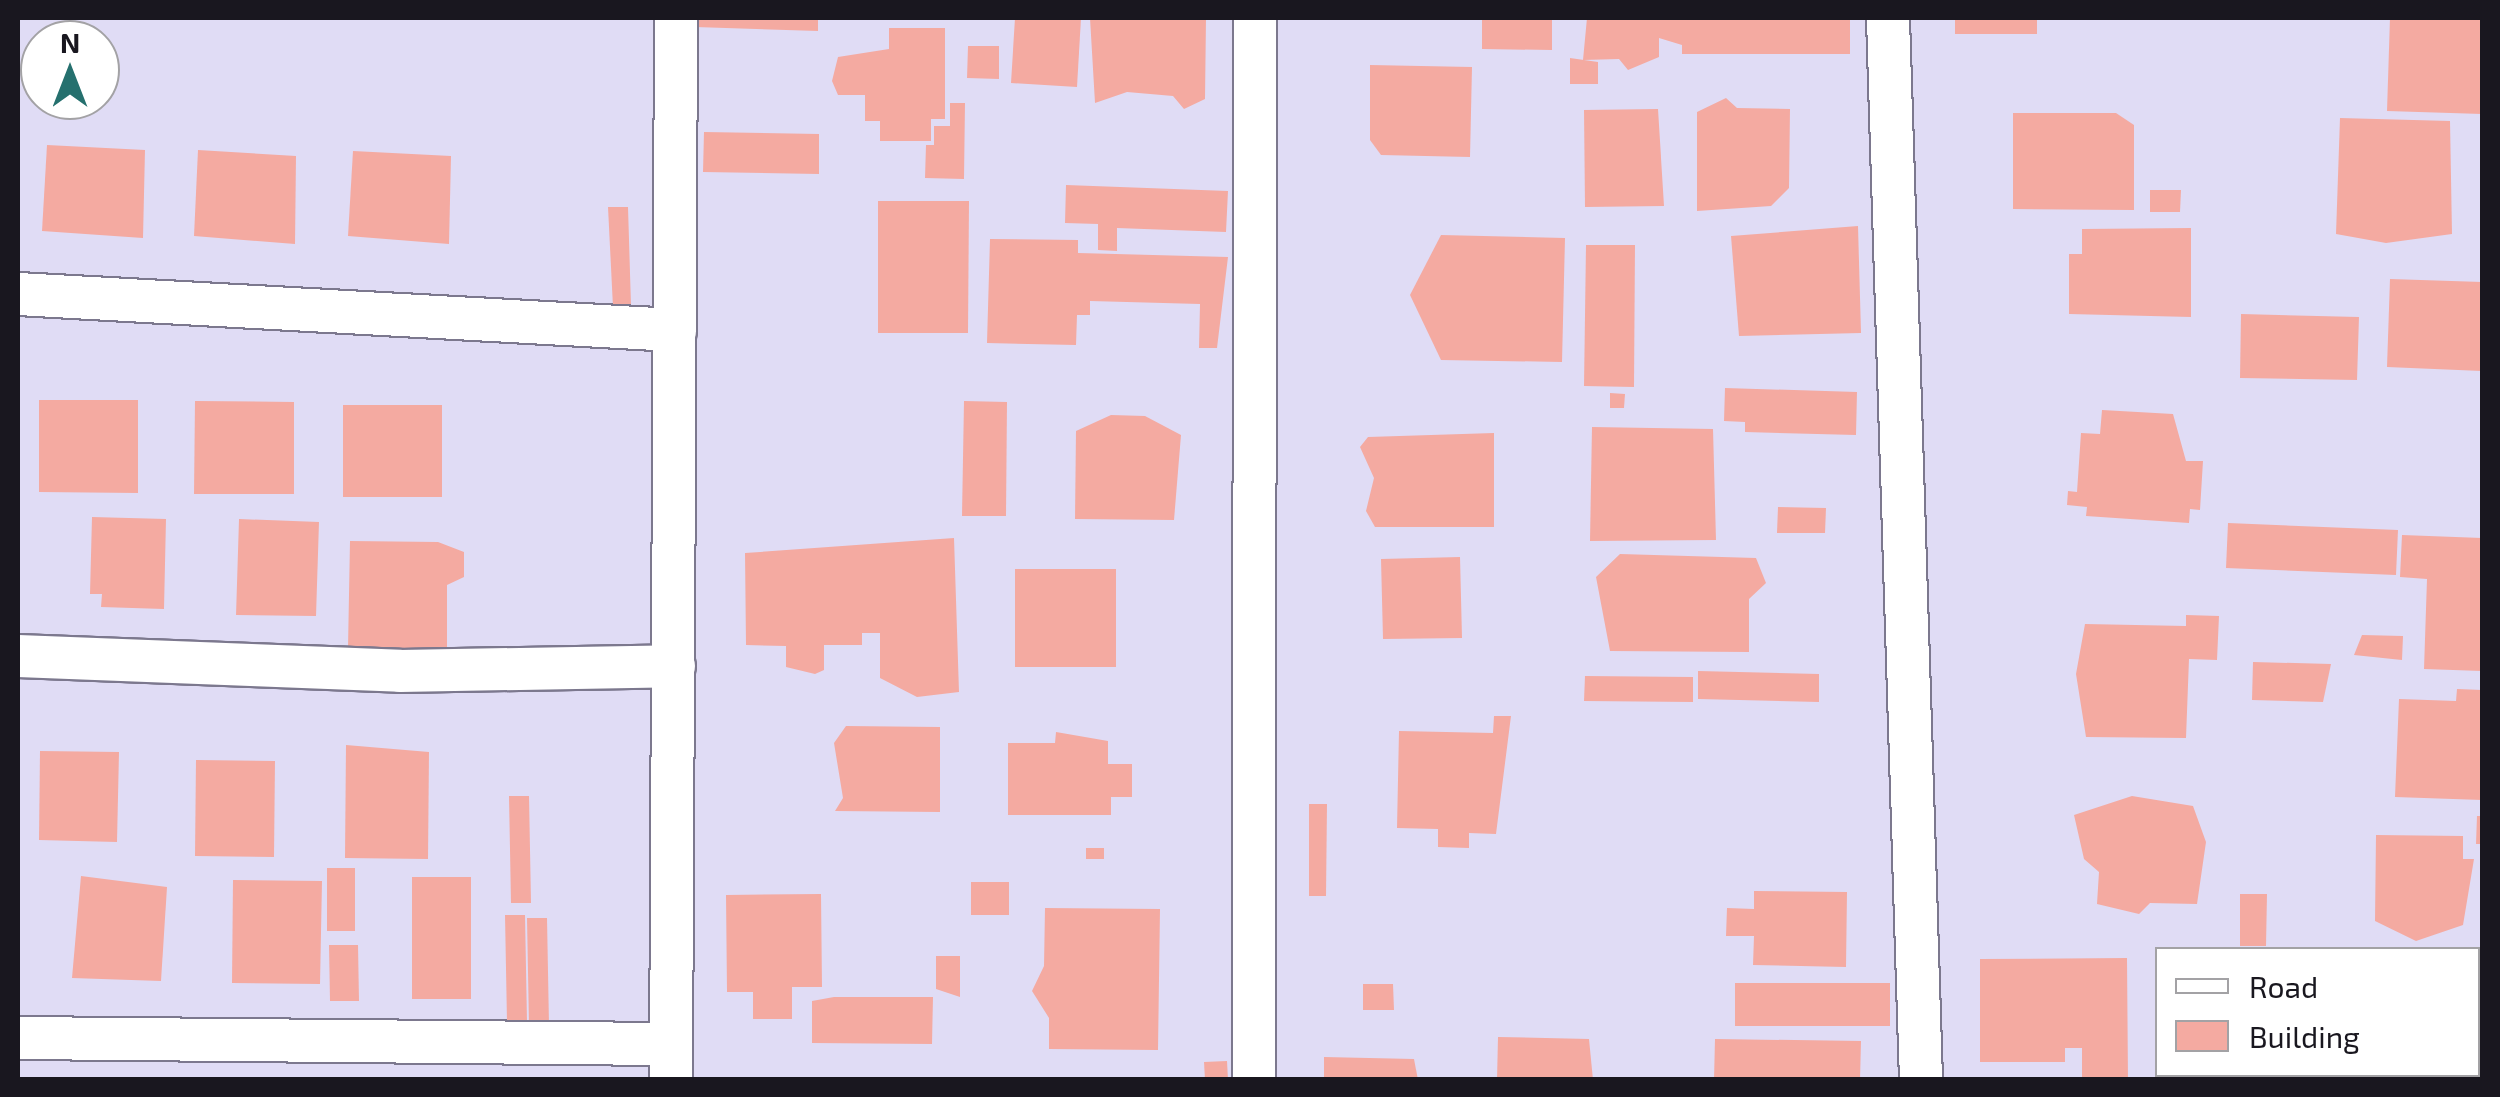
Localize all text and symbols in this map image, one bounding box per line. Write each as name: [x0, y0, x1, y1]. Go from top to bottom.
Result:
north arrow: [20, 20, 120, 120]
text: N: [60, 25, 80, 59]
legend: [2155, 947, 2480, 1077]
text: Road: [2249, 968, 2318, 1004]
text: Building: [2249, 1018, 2360, 1054]

